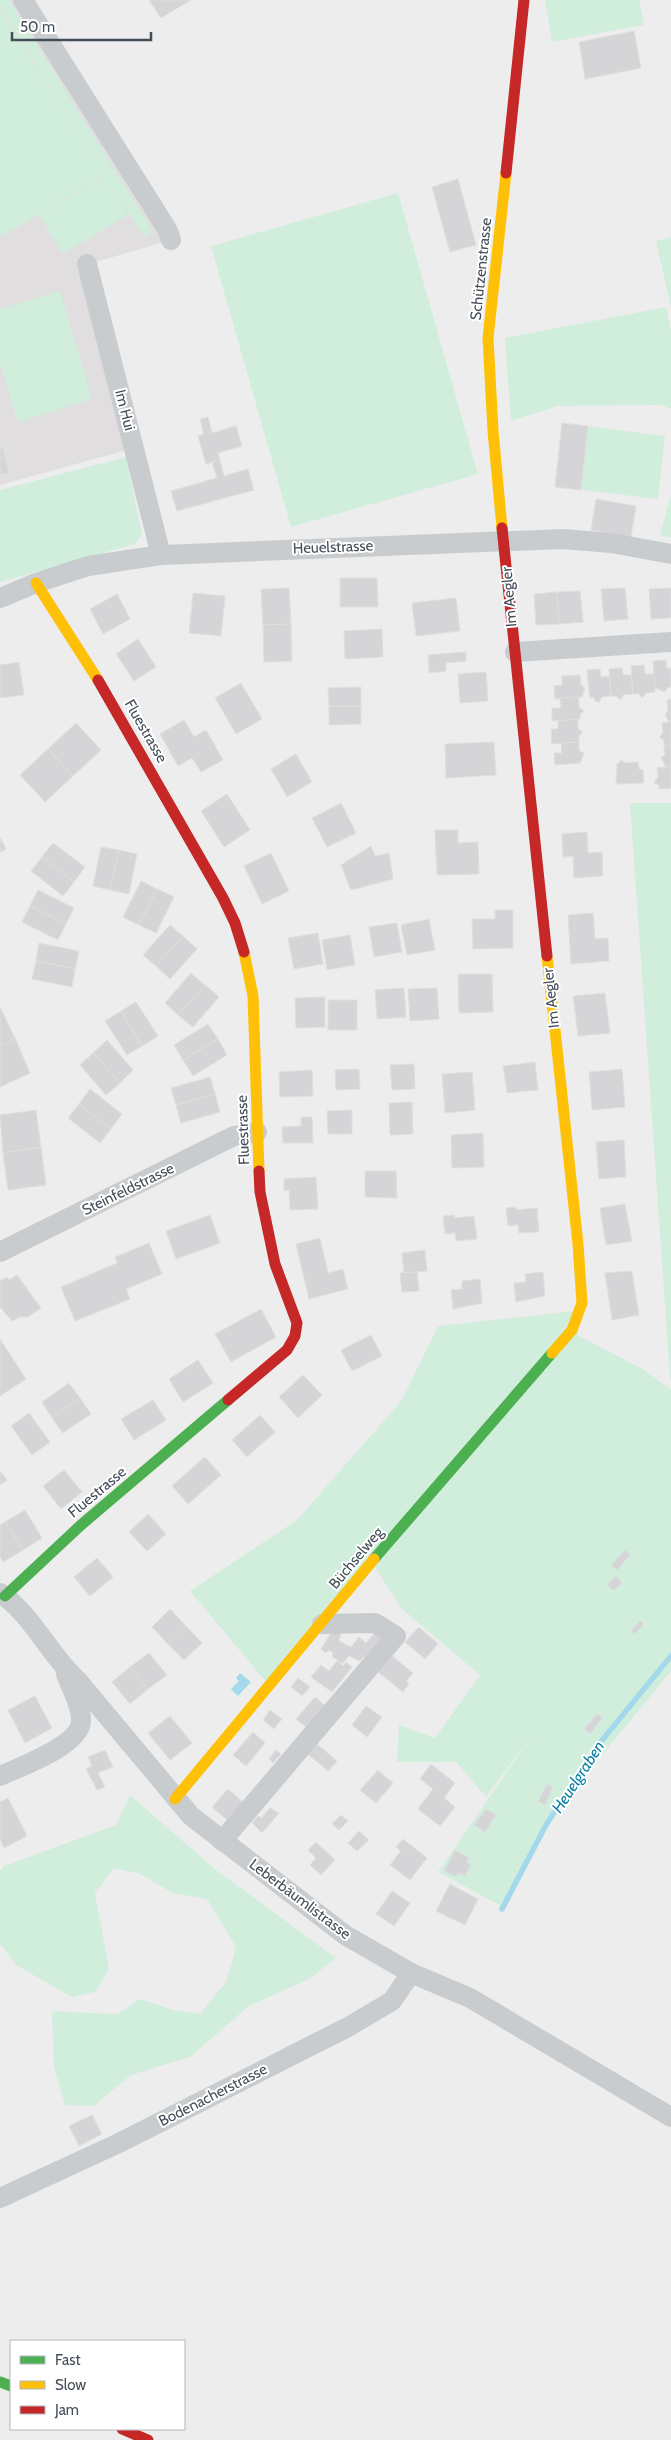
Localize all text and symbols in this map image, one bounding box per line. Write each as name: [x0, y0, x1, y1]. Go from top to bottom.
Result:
scale bar: [12, 10, 151, 42]
text: 50 m: [20, 18, 55, 36]
street label: Schützenstrasse: [467, 217, 495, 321]
street label: Im Hui: [111, 388, 139, 432]
street label: Heuelstrasse: [293, 537, 374, 557]
street label: Im Aegler: [497, 566, 521, 628]
street label: Fluestrasse: [121, 696, 171, 766]
street label: Im Aegler: [539, 967, 563, 1029]
street label: Fluestrasse: [233, 1094, 253, 1165]
street label: Steinfeldstrasse: [79, 1159, 177, 1219]
street label: Fluestrasse: [64, 1462, 130, 1521]
street label: Büchselweg: [325, 1523, 387, 1593]
water label: Heuelgraben: [548, 1738, 608, 1816]
street label: Leberbäumlistrasse: [246, 1855, 354, 1943]
street label: Bodenacherstrasse: [156, 2060, 271, 2130]
legend: [10, 2340, 185, 2430]
text: Fast: [55, 2351, 80, 2369]
text: Slow: [55, 2376, 86, 2394]
text: Jam: [54, 2401, 79, 2419]

